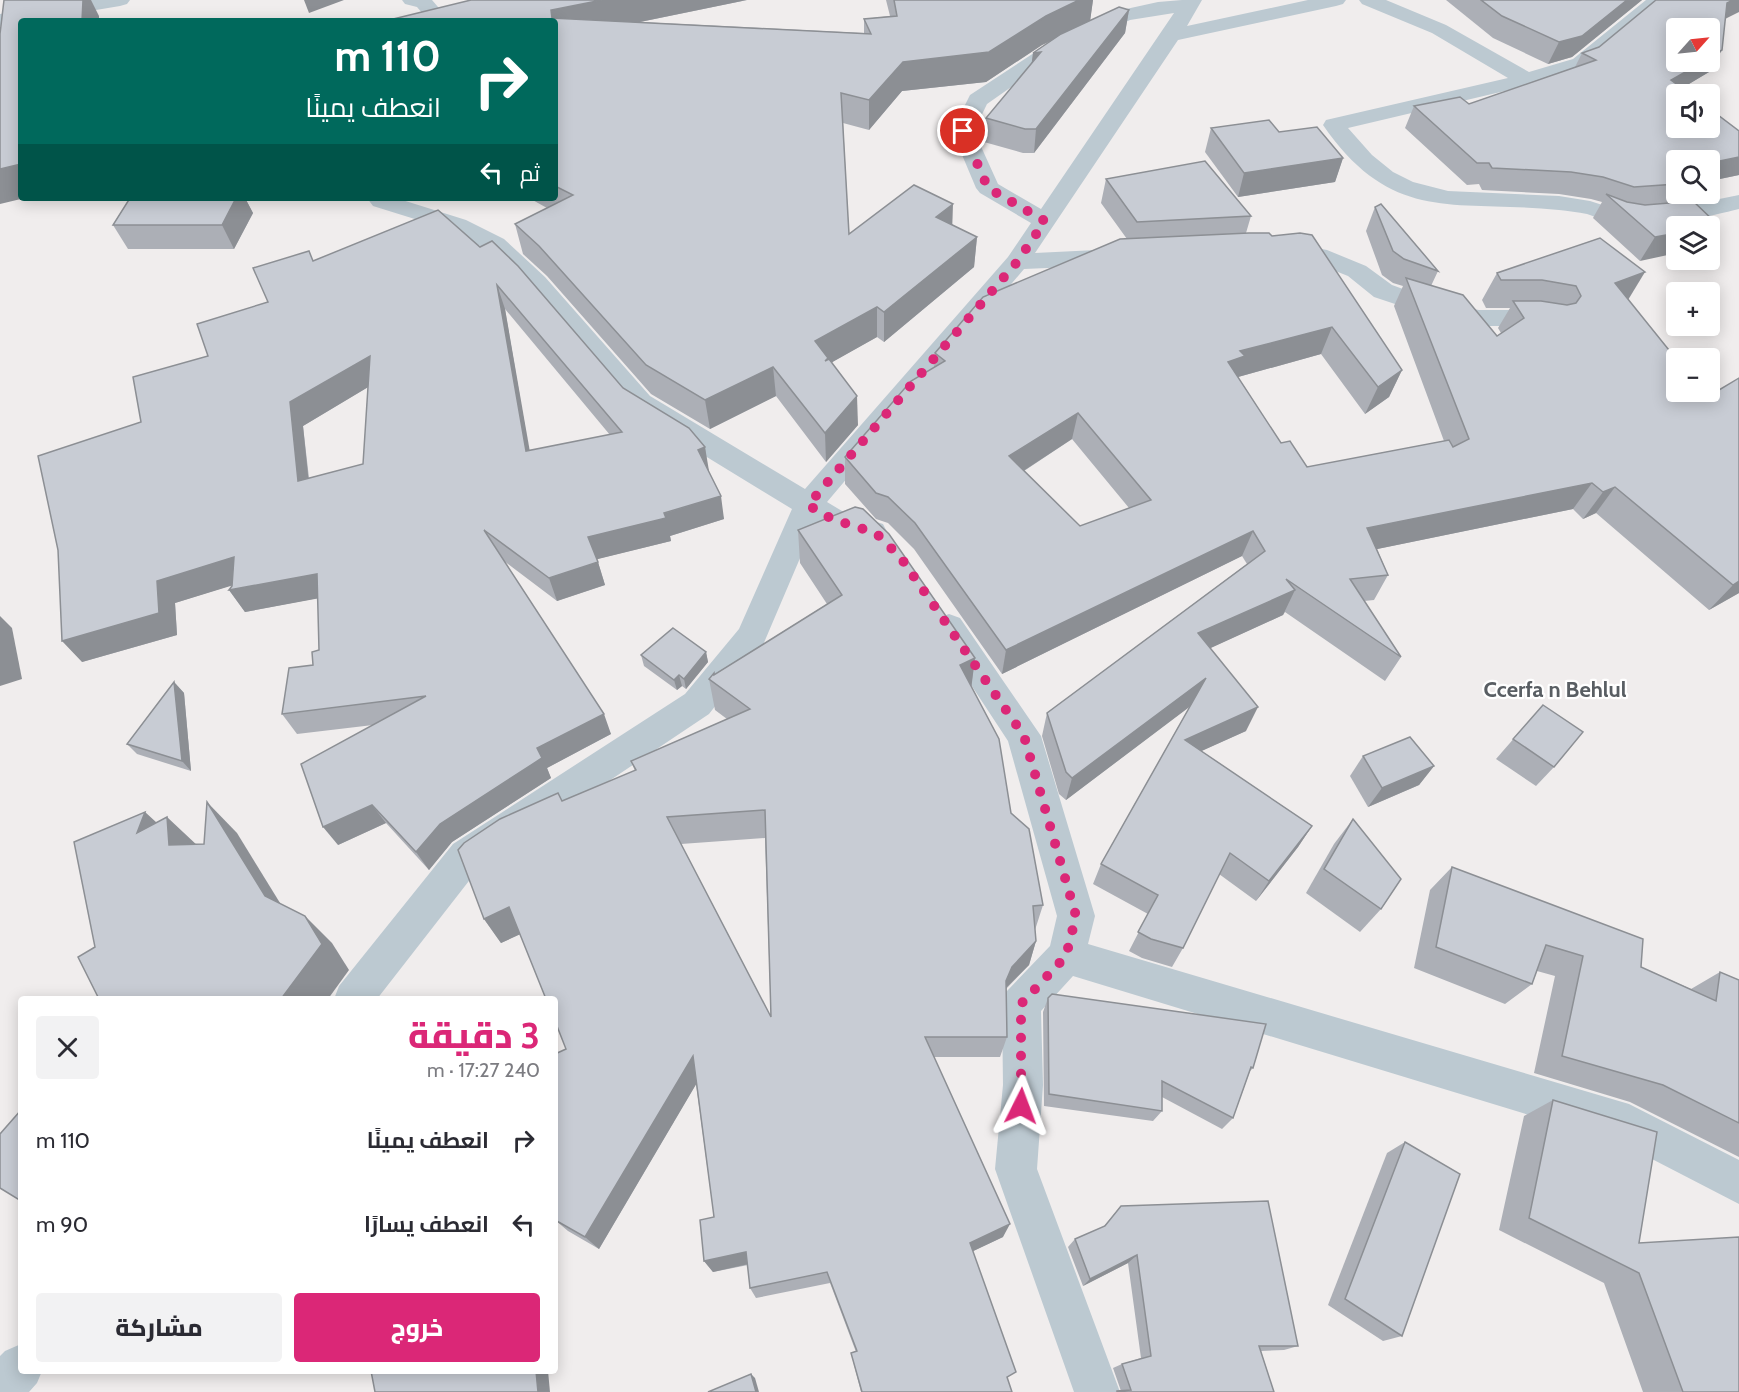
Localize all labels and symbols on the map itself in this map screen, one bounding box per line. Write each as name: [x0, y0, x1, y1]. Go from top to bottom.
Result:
north arrow: [1666, 18, 1720, 72]
pin: [937, 105, 988, 156]
district label: Ccerfa n Behlul: [1484, 676, 1627, 703]
position arrow: [989, 1074, 1053, 1138]

